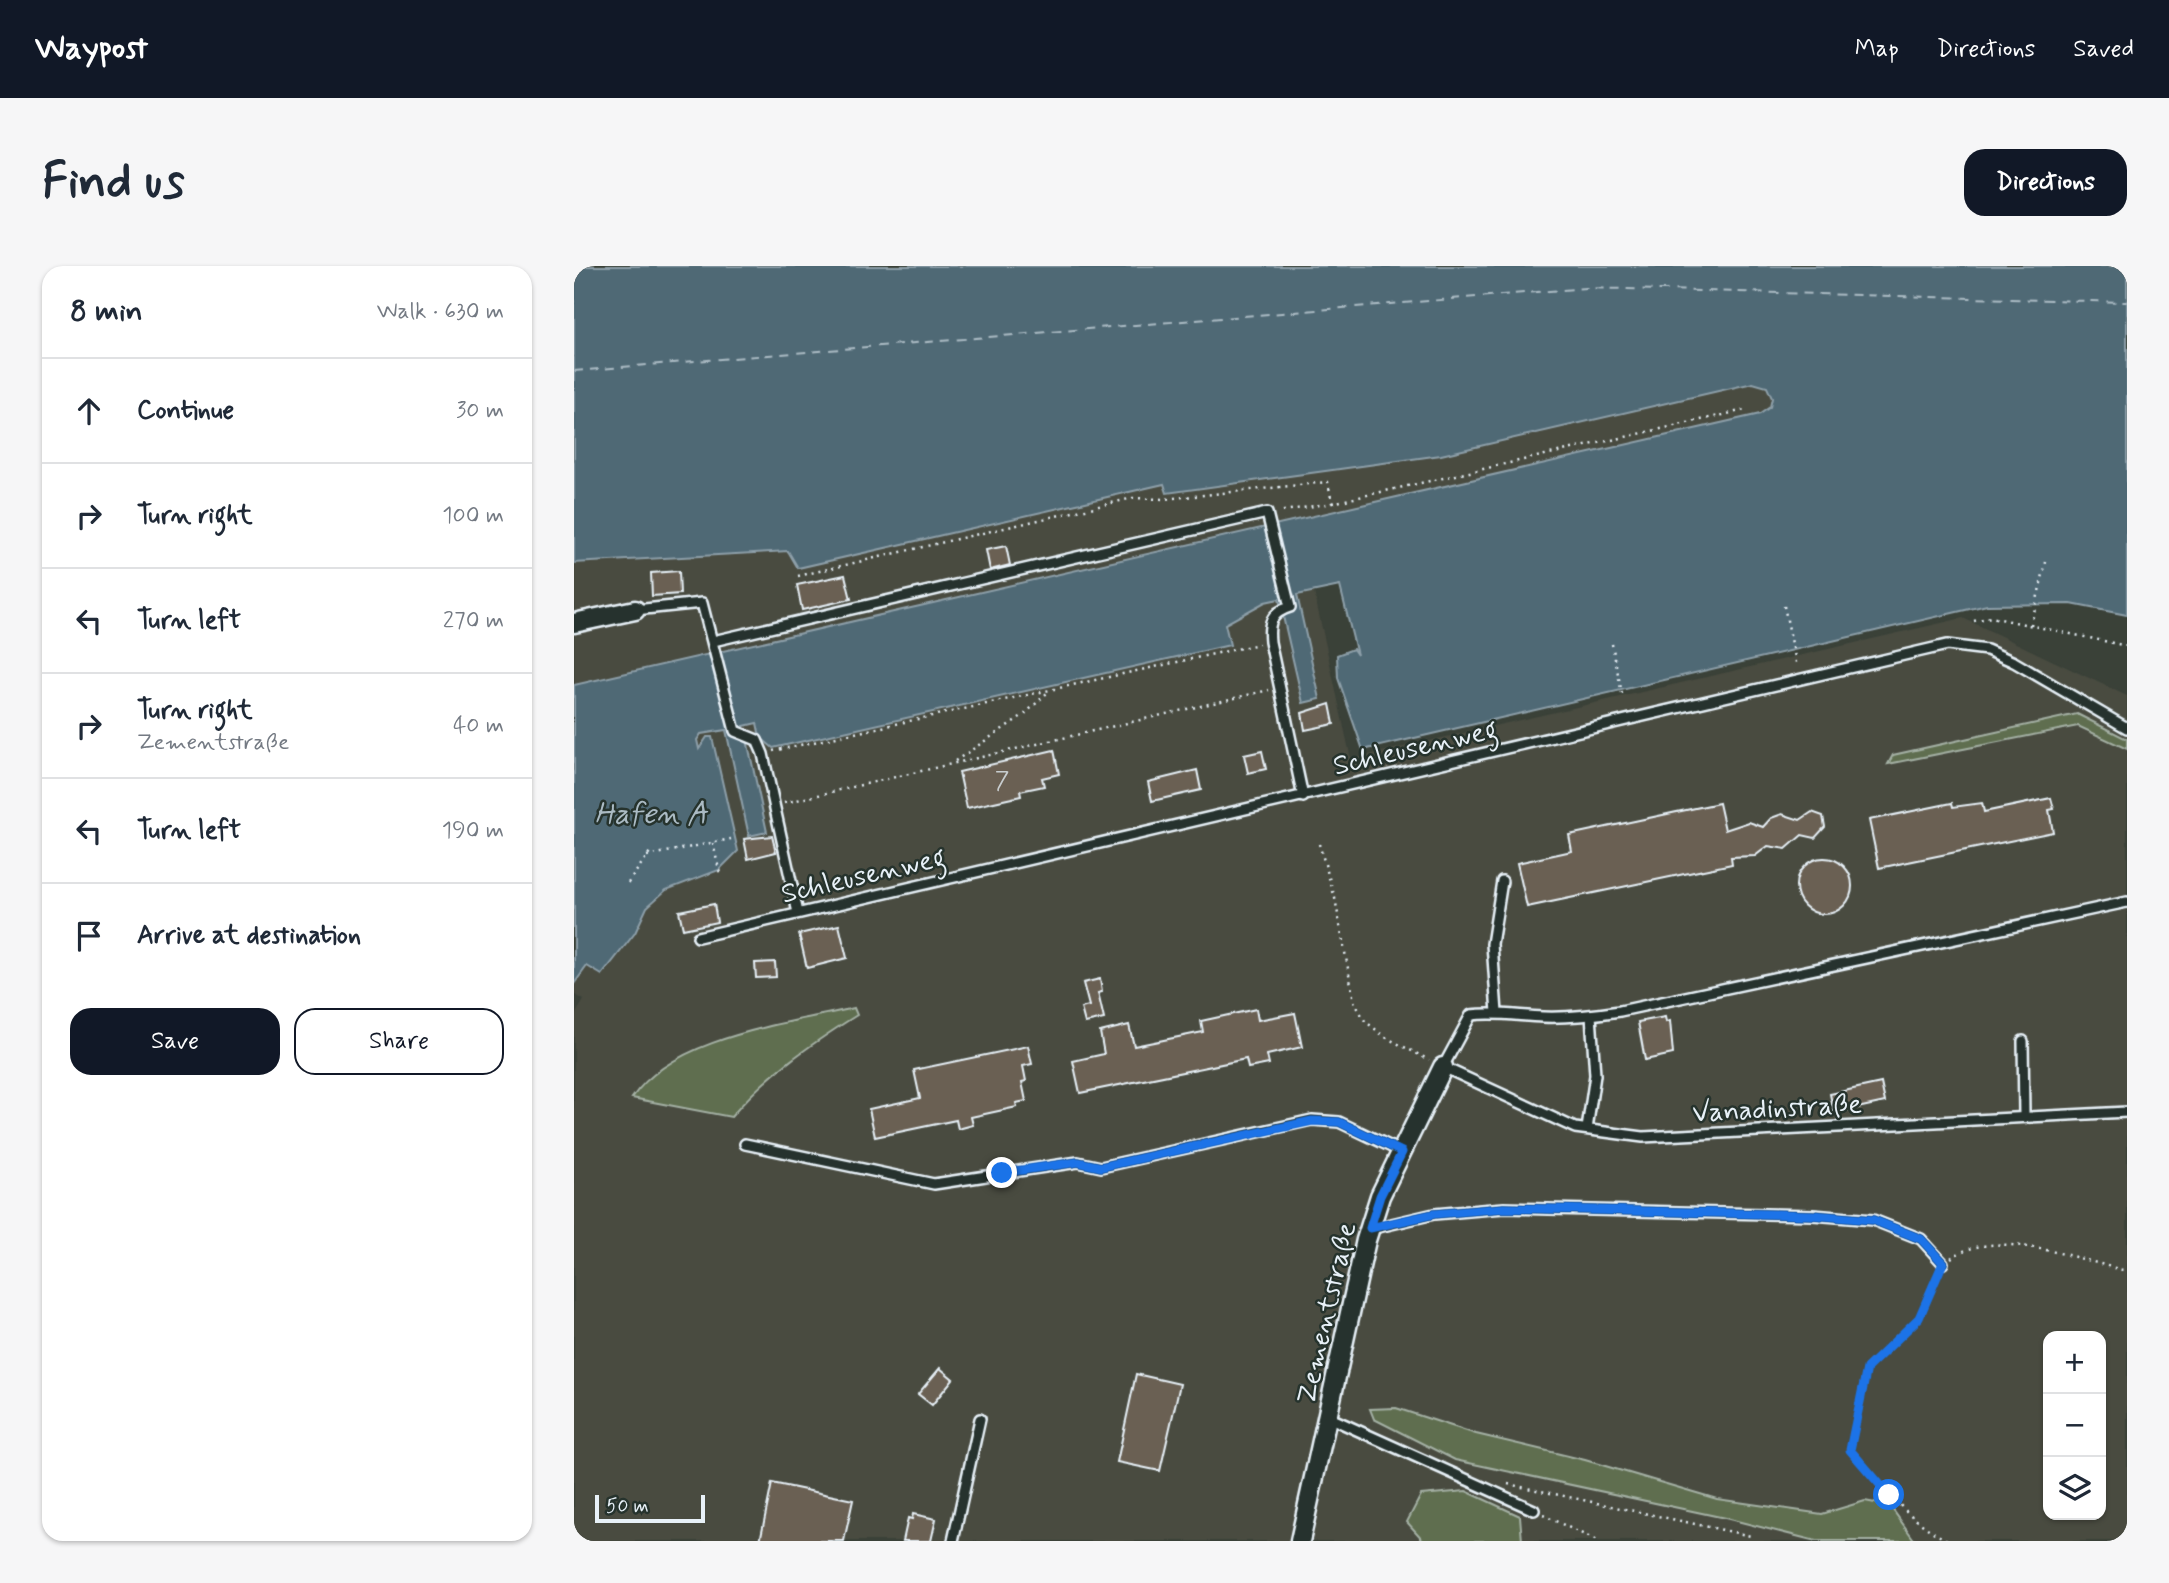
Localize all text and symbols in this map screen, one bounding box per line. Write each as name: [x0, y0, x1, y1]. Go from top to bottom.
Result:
text: Waypost: [35, 27, 148, 71]
text: Map: [1855, 34, 1899, 65]
text: Directions: [1937, 34, 2035, 65]
text: Saved: [2073, 34, 2134, 65]
button: Directions: [1964, 149, 2127, 216]
text: Find us: [42, 150, 185, 215]
text: 8 min: [70, 292, 143, 331]
text: Walk · 630 m: [377, 297, 504, 327]
icon: ahead: [70, 392, 108, 430]
text: Continue: [137, 394, 234, 428]
text: 30 m: [456, 396, 504, 426]
icon: right: [70, 497, 108, 535]
text: Turn right: [137, 499, 253, 533]
text: 100 m: [442, 501, 504, 531]
icon: left: [70, 602, 108, 640]
text: Turn left: [137, 604, 241, 638]
text: 270 m: [443, 606, 504, 636]
text: Turn right: [137, 694, 253, 728]
icon: right: [70, 707, 108, 745]
text: 40 m: [453, 711, 504, 741]
street label: Schleusenweg: [1330, 712, 1502, 788]
text: Zementstraße: [137, 728, 289, 758]
house number: 7: [995, 766, 1009, 797]
water label: Hafen A: [595, 795, 709, 834]
icon: left: [70, 812, 108, 850]
text: Turn left: [137, 814, 241, 848]
text: 190 m: [442, 816, 504, 846]
street label: Schleusenweg: [778, 840, 950, 916]
icon: arrive: [70, 917, 108, 955]
text: Arrive at destination: [137, 919, 361, 953]
button: Save: [70, 1008, 280, 1075]
button: Share: [294, 1008, 504, 1075]
street label: Vanadinstraße: [1691, 1087, 1863, 1132]
route end: [986, 1157, 1017, 1188]
street label: Zementstraße: [1289, 1219, 1366, 1408]
map controls: [2043, 1331, 2106, 1520]
button: +: [2043, 1331, 2106, 1394]
button: −: [2043, 1394, 2106, 1457]
button: layers: [2043, 1457, 2106, 1520]
route start: [1873, 1479, 1904, 1510]
scale bar: [595, 1492, 705, 1524]
text: 50 m: [606, 1494, 649, 1519]

